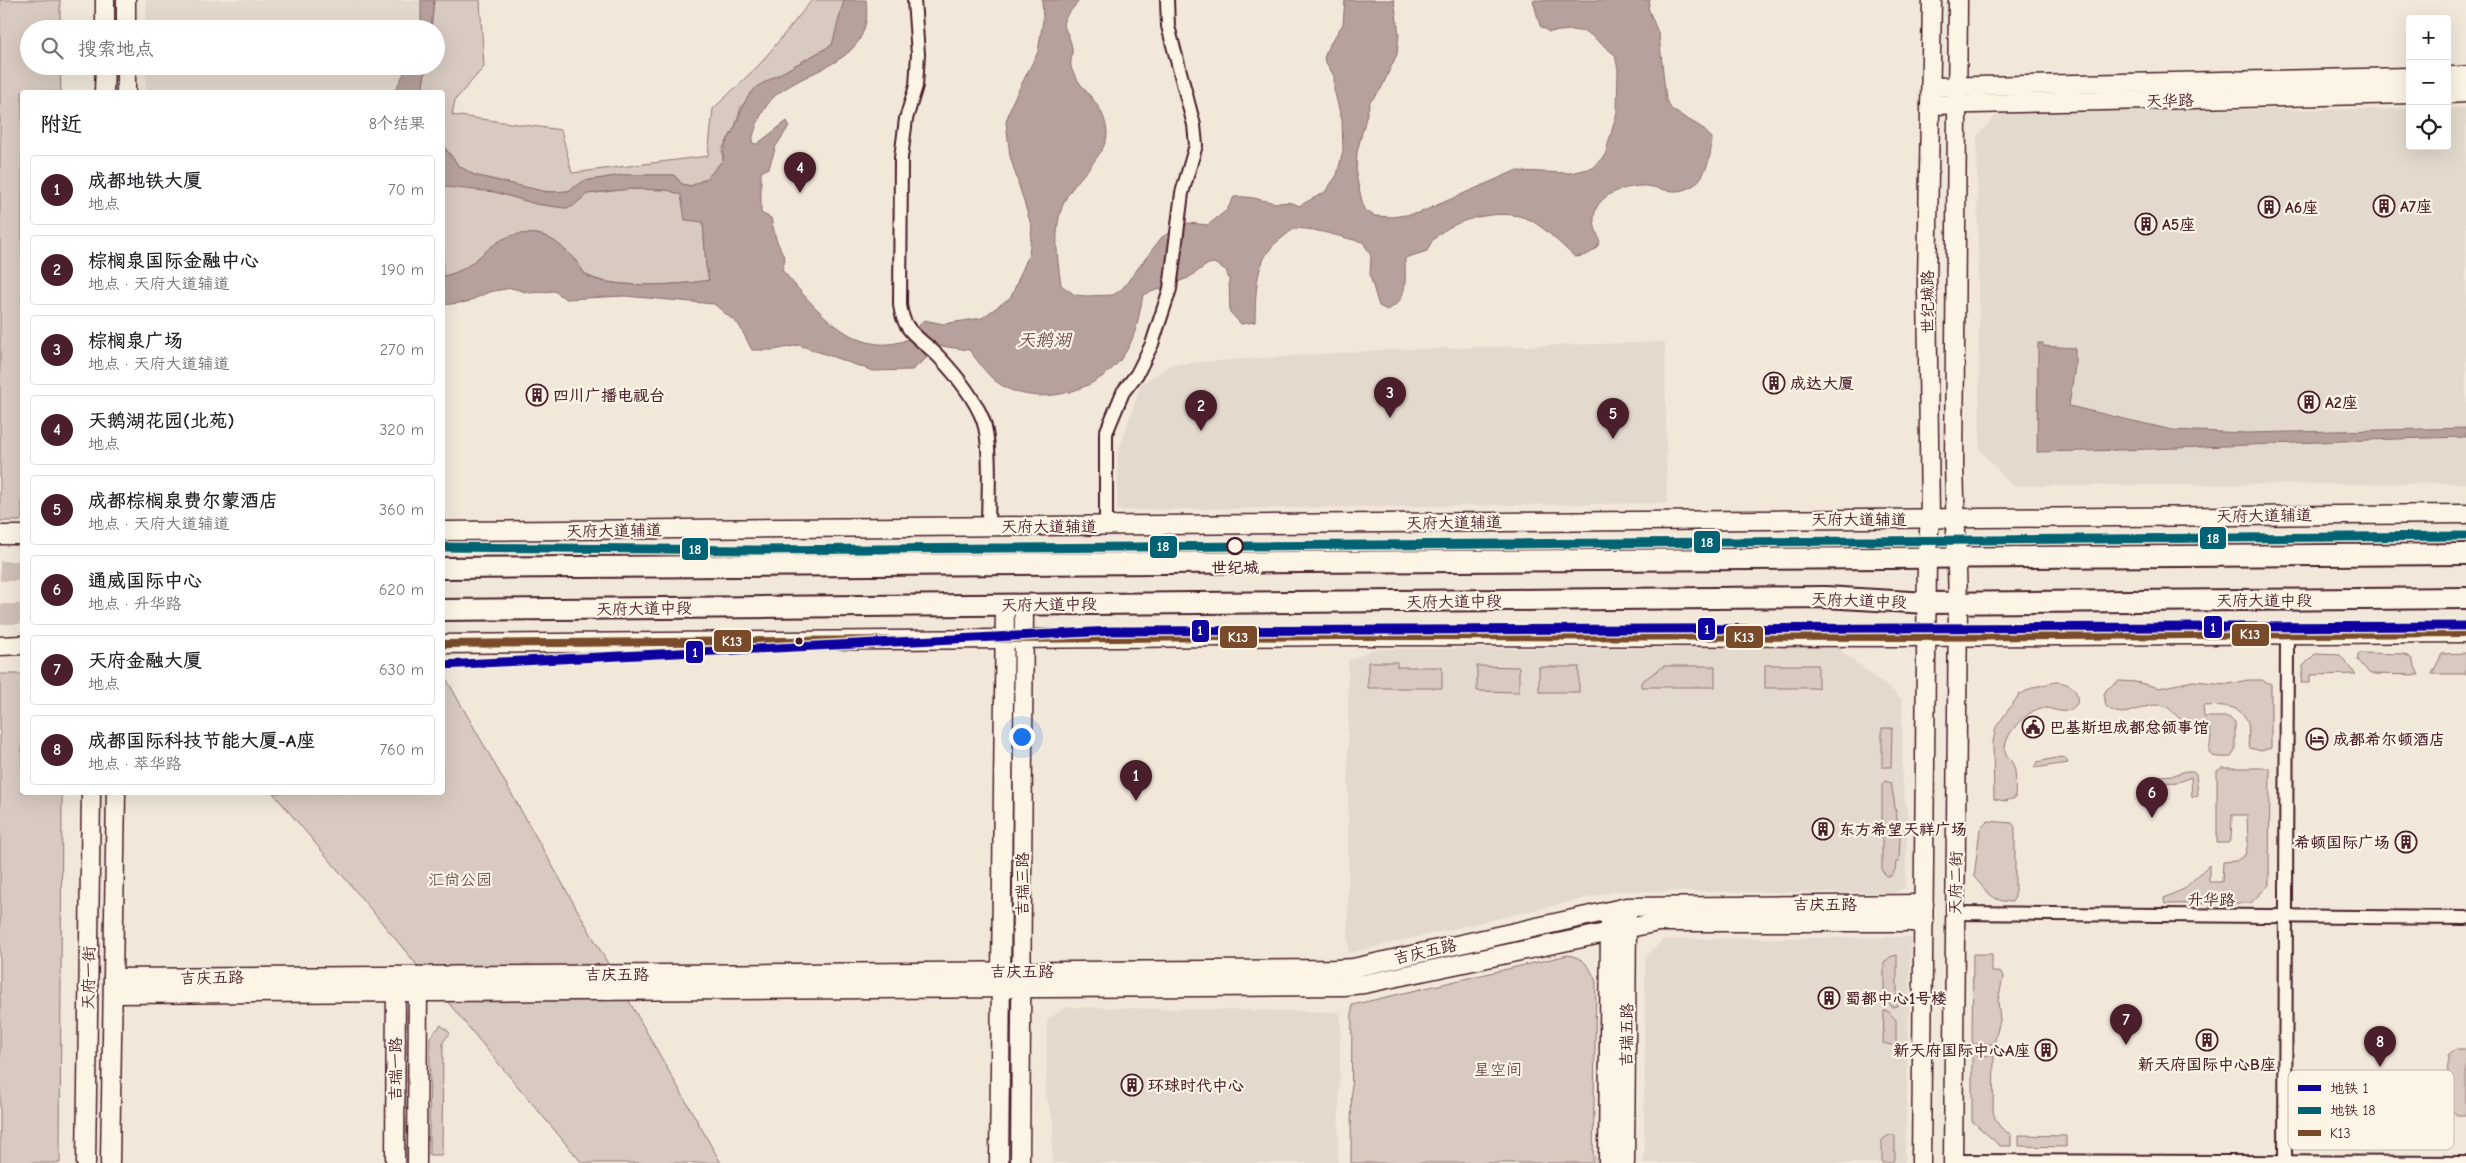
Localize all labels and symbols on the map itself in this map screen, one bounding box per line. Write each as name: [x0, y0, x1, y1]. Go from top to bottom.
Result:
street label: 天华路: [2146, 92, 2194, 110]
pin: 4: [784, 152, 816, 193]
building icon: A7座: [2372, 194, 2396, 218]
building icon: A6座: [2257, 195, 2281, 219]
place label: A7座: [2400, 198, 2432, 216]
place label: A6座: [2285, 199, 2318, 217]
building icon: A5座: [2134, 212, 2158, 236]
place label: A5座: [2162, 216, 2195, 234]
street label: 世纪城路: [1919, 270, 1937, 334]
water label: 天鹅湖: [1017, 330, 1073, 351]
building icon: 成达大厦: [1762, 371, 1786, 395]
place label: 成达大厦: [1790, 375, 1854, 393]
pin: 3: [1374, 377, 1406, 418]
building icon: 四川广播电视台: [525, 383, 549, 407]
place label: 四川广播电视台: [553, 387, 665, 405]
pin: 2: [1185, 390, 1217, 431]
building icon: A2座: [2297, 390, 2321, 414]
place label: A2座: [2325, 394, 2358, 412]
pin: 5: [1597, 398, 1629, 439]
street label: 天府大道辅道: [2216, 506, 2312, 526]
street label: 天府大道辅道: [1811, 511, 1907, 529]
street label: 天府大道辅道: [1406, 513, 1502, 533]
street label: 天府大道辅道: [1001, 518, 1097, 536]
street label: 天府大道辅道: [566, 521, 662, 541]
line badge: 18: [2199, 526, 2227, 550]
line badge: 18: [1693, 530, 1721, 554]
text: 18: [2207, 530, 2219, 547]
text: 18: [1701, 534, 1713, 551]
line badge: 18: [1149, 535, 1178, 559]
line badge: 18: [681, 537, 709, 561]
marker: 世纪城: [1226, 537, 1244, 555]
text: 18: [1157, 538, 1169, 555]
text: 18: [689, 541, 701, 558]
place label: 世纪城: [1211, 559, 1259, 577]
street label: 天府大道中段: [1811, 590, 1907, 612]
street label: 天府大道中段: [1406, 592, 1502, 612]
street label: 天府大道中段: [2216, 592, 2312, 610]
street label: 天府大道中段: [1001, 595, 1097, 615]
street label: 天府大道中段: [596, 599, 692, 619]
line badge: 1: [2203, 615, 2223, 639]
line badge: 1: [1697, 617, 1716, 641]
line badge: 1: [1191, 619, 1210, 643]
text: 1: [2210, 619, 2216, 636]
text: 1: [1704, 621, 1710, 638]
text: 1: [1197, 622, 1203, 639]
line badge: K13: [2231, 623, 2270, 647]
line badge: K13: [1219, 625, 1258, 649]
line badge: K13: [1725, 625, 1764, 649]
text: K13: [2240, 626, 2260, 643]
line badge: K13: [713, 629, 752, 653]
text: K13: [1228, 629, 1248, 646]
text: K13: [1734, 629, 1754, 646]
text: K13: [722, 633, 742, 650]
unlabelled marker: [794, 636, 804, 646]
line badge: 1: [685, 640, 704, 664]
text: 1: [692, 644, 698, 661]
public building icon: 巴基斯坦成都总领事馆: [2021, 715, 2045, 739]
place label: 巴基斯坦成都总领事馆: [2049, 719, 2209, 737]
your location: [1009, 724, 1035, 750]
hotel icon: 成都希尔顿酒店: [2305, 727, 2329, 751]
place label: 成都希尔顿酒店: [2333, 731, 2445, 749]
pin: 1: [1120, 760, 1152, 801]
pin: 6: [2136, 777, 2168, 818]
building icon: 东方希望天祥广场: [1811, 817, 1835, 841]
place label: 东方希望天祥广场: [1839, 821, 1967, 839]
building icon: 希顿国际广场: [2394, 830, 2418, 854]
place label: 希顿国际广场: [2294, 834, 2390, 852]
street label: 天府二街: [1946, 851, 1966, 915]
street label: 吉瑞三路: [1014, 852, 1032, 916]
park label: 汇尚公园: [428, 871, 492, 889]
street label: 升华路: [2187, 891, 2235, 909]
street label: 吉庆五路: [1793, 896, 1857, 914]
street label: 吉庆五路: [1392, 936, 1458, 968]
street label: 天府一街: [79, 946, 99, 1010]
street label: 吉庆五路: [990, 963, 1054, 981]
street label: 吉庆五路: [585, 966, 649, 984]
street label: 吉庆五路: [180, 968, 244, 988]
building icon: 蜀都中心1号楼: [1817, 986, 1841, 1010]
place label: 蜀都中心1号楼: [1845, 990, 1947, 1008]
street label: 吉瑞五路: [1617, 1003, 1637, 1067]
pin: 7: [2110, 1004, 2142, 1045]
pin: 8: [2364, 1026, 2396, 1067]
building icon: 新天府国际中心B座: [2195, 1028, 2219, 1052]
street label: 吉瑞一路: [387, 1037, 405, 1101]
building icon: 新天府国际中心A座: [2034, 1038, 2058, 1062]
place label: 新天府国际中心A座: [1893, 1042, 2030, 1060]
place label: 新天府国际中心B座: [2138, 1056, 2276, 1074]
park label: 星空间: [1474, 1061, 1522, 1079]
legend: [2288, 1070, 2454, 1150]
building icon: 环球时代中心: [1120, 1073, 1144, 1097]
place label: 环球时代中心: [1148, 1077, 1244, 1095]
text: 地铁 1: [2330, 1080, 2368, 1097]
text: 地铁 18: [2330, 1102, 2375, 1119]
text: K13: [2330, 1125, 2350, 1142]

